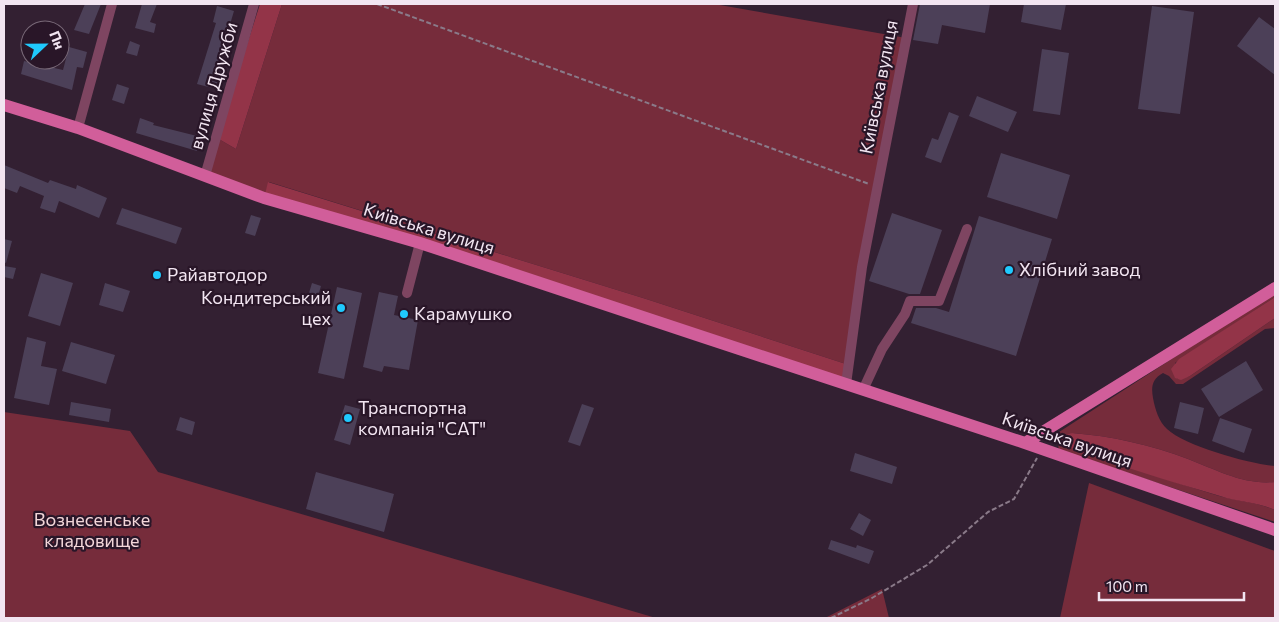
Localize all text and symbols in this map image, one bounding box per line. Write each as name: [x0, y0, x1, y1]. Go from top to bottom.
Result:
street label: Київська вулиця: [854, 18, 902, 156]
street label: вулиця Дружби: [184, 19, 242, 152]
north arrow: [20, 20, 70, 70]
text: Пн: [46, 28, 69, 52]
street label: Київська вулиця: [361, 198, 498, 258]
place label: Хлібний завод: [1019, 258, 1141, 280]
place label: Райавтодор: [167, 263, 268, 285]
marker: Хлібний завод: [1003, 264, 1015, 276]
marker: Райавтодор: [151, 269, 163, 281]
place label: Кондитерський цех: [201, 286, 331, 329]
marker: Кондитерський цех: [335, 302, 347, 314]
place label: Карамушко: [414, 302, 512, 324]
marker: Карамушко: [398, 308, 410, 320]
place label: Транспортна компанія "САТ": [358, 396, 486, 439]
street label: Київська вулиця: [999, 407, 1135, 472]
marker: Транспортна компанія "САТ": [342, 412, 354, 424]
park label: Вознесенське кладовище: [34, 508, 150, 551]
scale bar: [1099, 570, 1244, 602]
text: 100 m: [1106, 577, 1148, 595]

